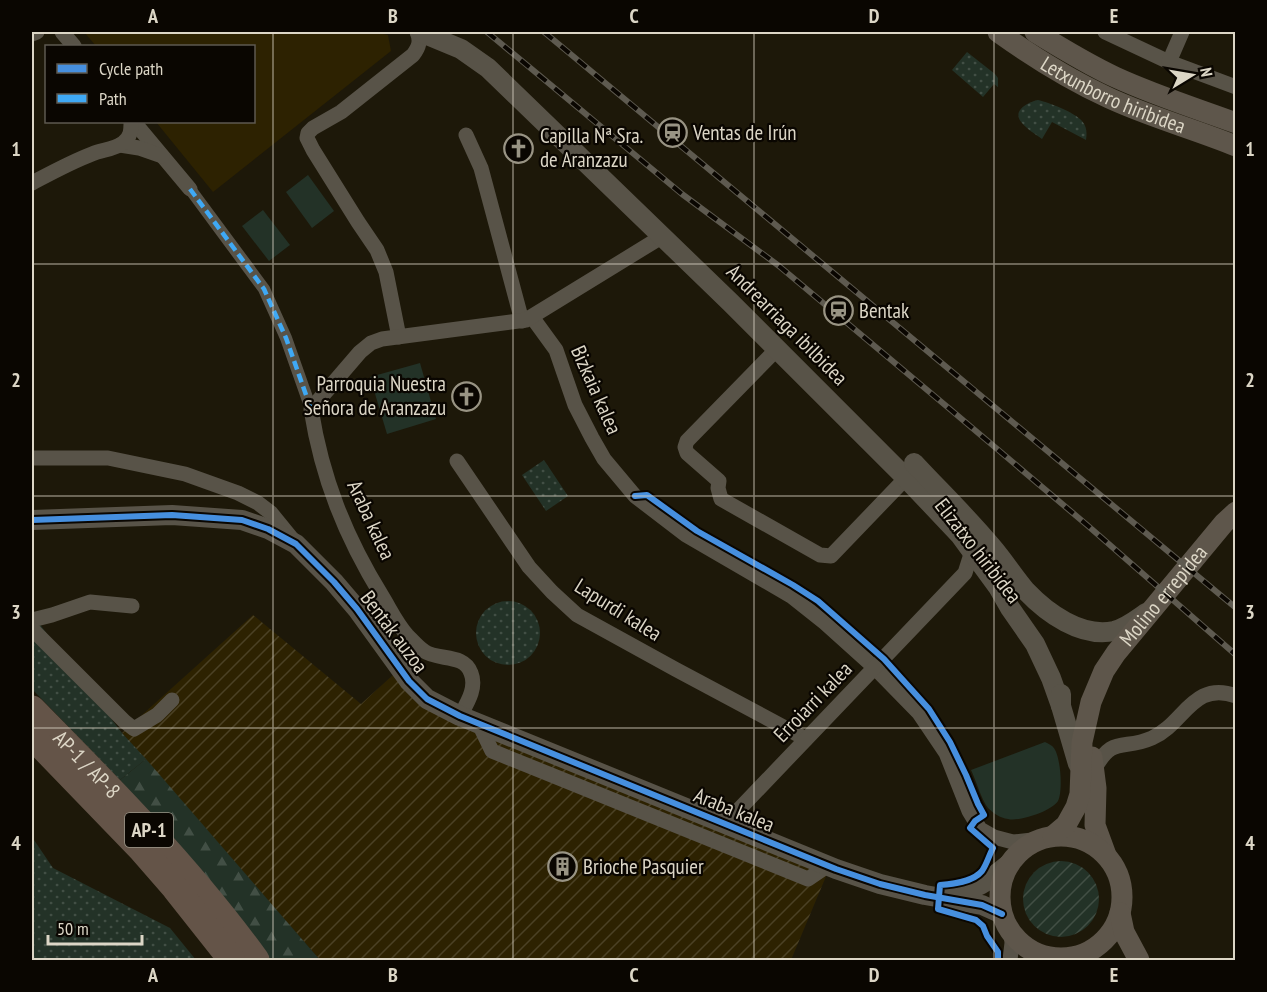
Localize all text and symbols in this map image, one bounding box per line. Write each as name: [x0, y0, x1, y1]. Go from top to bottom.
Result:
text: A: [147, 3, 159, 29]
text: B: [388, 3, 398, 29]
text: C: [629, 3, 639, 29]
text: D: [869, 3, 880, 29]
text: E: [1110, 3, 1118, 29]
legend: [45, 45, 255, 123]
north arrow: [1162, 45, 1222, 105]
street label: Letxunborro hiribidea: [1036, 50, 1189, 139]
text: Cycle path: [99, 57, 163, 80]
text: N: [1196, 66, 1217, 78]
text: Path: [99, 87, 127, 110]
station icon: Ventas de Irún: [656, 117, 688, 149]
place label: Ventas de Irún: [692, 119, 797, 146]
place label: Capilla Nª Sra. de Aranzazu: [540, 122, 643, 173]
church icon: Capilla Nª Sra. de Aranzazu: [503, 132, 535, 164]
text: 1: [11, 136, 21, 162]
text: 1: [1245, 136, 1255, 162]
street label: Andrearriaga ibilbidea: [721, 258, 854, 391]
station icon: Bentak: [822, 295, 854, 327]
place label: Bentak: [859, 297, 909, 324]
street label: Bizkaia kalea: [565, 341, 628, 438]
text: 2: [11, 367, 21, 393]
text: 2: [1245, 367, 1255, 393]
place label: Parroquia Nuestra Señora de Aranzazu: [304, 370, 446, 421]
church icon: Parroquia Nuestra Señora de Aranzazu: [451, 380, 483, 412]
street label: Araba kalea: [341, 476, 402, 564]
street label: Elizatxo hiribidea: [929, 493, 1028, 609]
street label: Molino errepidea: [1113, 539, 1213, 652]
street label: Lapurdi kalea: [570, 572, 667, 647]
street label: Bentak auzoa: [355, 585, 434, 678]
text: 3: [11, 599, 21, 625]
text: 3: [1245, 599, 1255, 625]
street label: Erroiarri kalea: [768, 656, 858, 748]
street label: AP-1 / AP-8: [48, 725, 126, 804]
street label: Araba kalea: [690, 781, 778, 838]
road number: AP-1: [125, 813, 173, 847]
text: 4: [11, 830, 21, 856]
text: 4: [1245, 830, 1255, 856]
building icon: Brioche Pasquier: [546, 851, 578, 883]
place label: Brioche Pasquier: [583, 853, 704, 880]
scale bar: [48, 908, 142, 946]
text: 50 m: [57, 917, 89, 940]
text: A: [147, 962, 159, 988]
text: B: [388, 962, 398, 988]
text: C: [629, 962, 639, 988]
text: D: [869, 962, 880, 988]
text: E: [1110, 962, 1118, 988]

